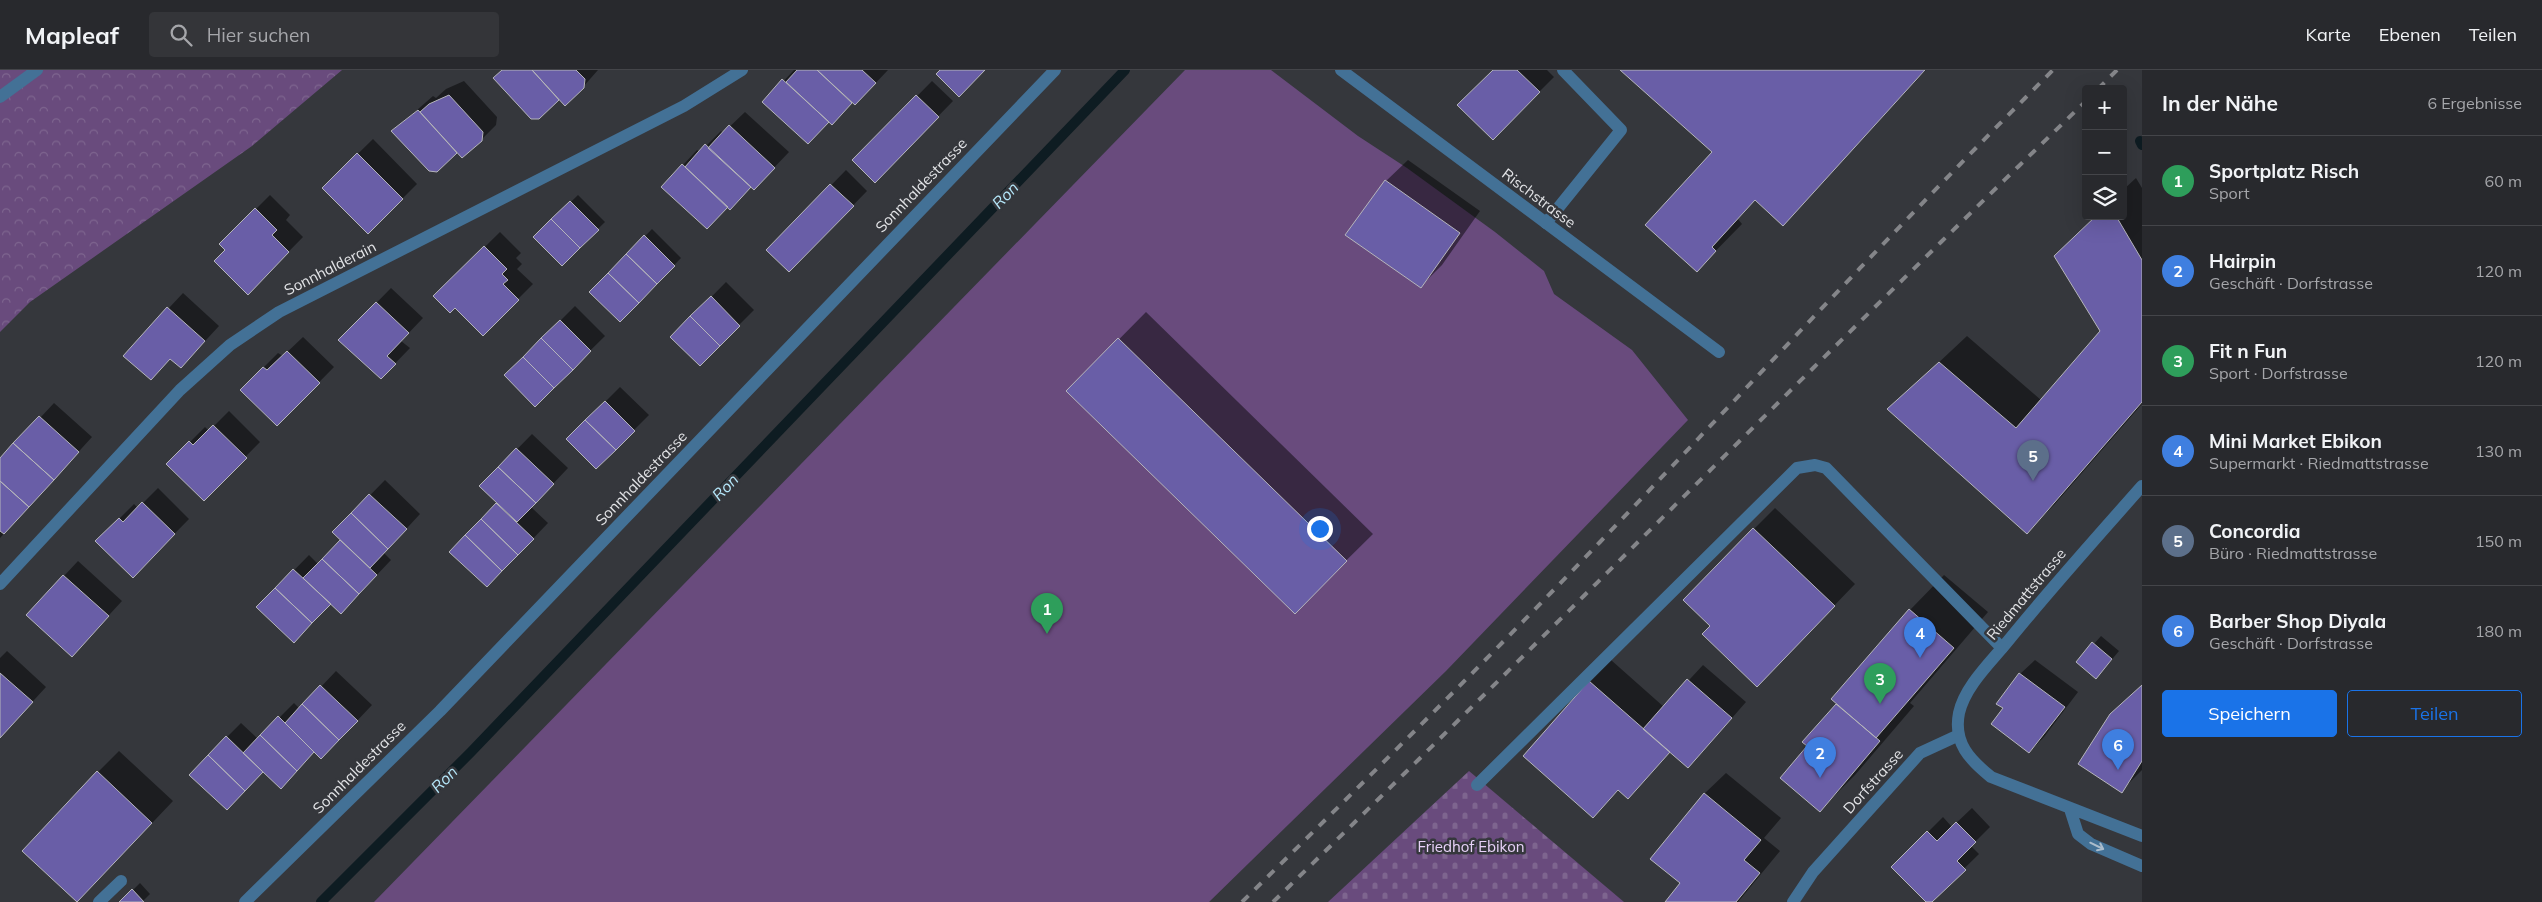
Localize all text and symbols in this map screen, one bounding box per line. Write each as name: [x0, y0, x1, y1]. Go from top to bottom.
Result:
search box: [149, 12, 499, 57]
text: Mapleaf: [25, 20, 119, 50]
icon: search: [167, 21, 195, 49]
text: Hier suchen: [207, 23, 310, 47]
text: Karte: [2305, 23, 2351, 46]
text: Ebenen: [2379, 23, 2441, 46]
text: Teilen: [2469, 23, 2517, 46]
map controls: [2082, 85, 2127, 220]
button: +: [2082, 85, 2127, 130]
text: In der Nähe: [2162, 90, 2278, 116]
text: 6 Ergebnisse: [2427, 93, 2522, 113]
button: −: [2082, 130, 2127, 175]
street label: Sonnhaldestrasse: [871, 134, 971, 236]
text: Sportplatz Risch: [2209, 159, 2359, 183]
street label: Rischstrasse: [1498, 164, 1580, 232]
text: 1: [2173, 171, 2183, 191]
text: 60 m: [2485, 171, 2522, 191]
button: layers: [2082, 175, 2127, 220]
water label: Ron: [988, 177, 1022, 213]
text: Sport: [2209, 183, 2250, 203]
street label: Sonnhalderain: [281, 237, 379, 299]
text: Hairpin: [2209, 249, 2276, 273]
text: 2: [2173, 261, 2183, 281]
text: 120 m: [2475, 261, 2522, 281]
text: Geschäft · Dorfstrasse: [2209, 273, 2373, 293]
text: Fit n Fun: [2209, 339, 2287, 363]
text: 3: [2173, 351, 2183, 371]
text: 120 m: [2475, 351, 2522, 371]
text: Sport · Dorfstrasse: [2209, 363, 2348, 383]
street label: Sonnhaldestrasse: [591, 427, 691, 529]
text: Mini Market Ebikon: [2209, 429, 2382, 453]
pin: 5: [2017, 440, 2049, 481]
text: 4: [2173, 441, 2183, 461]
text: 130 m: [2475, 441, 2522, 461]
text: Supermarkt · Riedmattstrasse: [2209, 453, 2429, 473]
water label: Ron: [708, 469, 742, 505]
your location: [1307, 516, 1333, 542]
text: Concordia: [2209, 519, 2301, 543]
text: 5: [2173, 531, 2183, 551]
text: 150 m: [2475, 531, 2522, 551]
text: Büro · Riedmattstrasse: [2209, 543, 2377, 563]
street label: Riedmattstrasse: [1982, 544, 2070, 644]
pin: 1: [1031, 593, 1063, 634]
text: Barber Shop Diyala: [2209, 609, 2386, 633]
pin: 4: [1904, 617, 1936, 658]
text: 6: [2173, 621, 2183, 641]
text: 180 m: [2475, 621, 2522, 641]
text: Geschäft · Dorfstrasse: [2209, 633, 2373, 653]
pin: 3: [1864, 663, 1896, 704]
button: Speichern: [2162, 690, 2337, 737]
button: Teilen: [2347, 690, 2522, 737]
street label: Sonnhaldestrasse: [308, 716, 410, 818]
pin: 6: [2102, 729, 2134, 770]
pin: 2: [1804, 737, 1836, 778]
street label: Dorfstrasse: [1839, 745, 1907, 817]
water label: Ron: [427, 762, 461, 796]
park label: Friedhof Ebikon: [1417, 837, 1525, 856]
one-way arrow: [2089, 842, 2104, 851]

